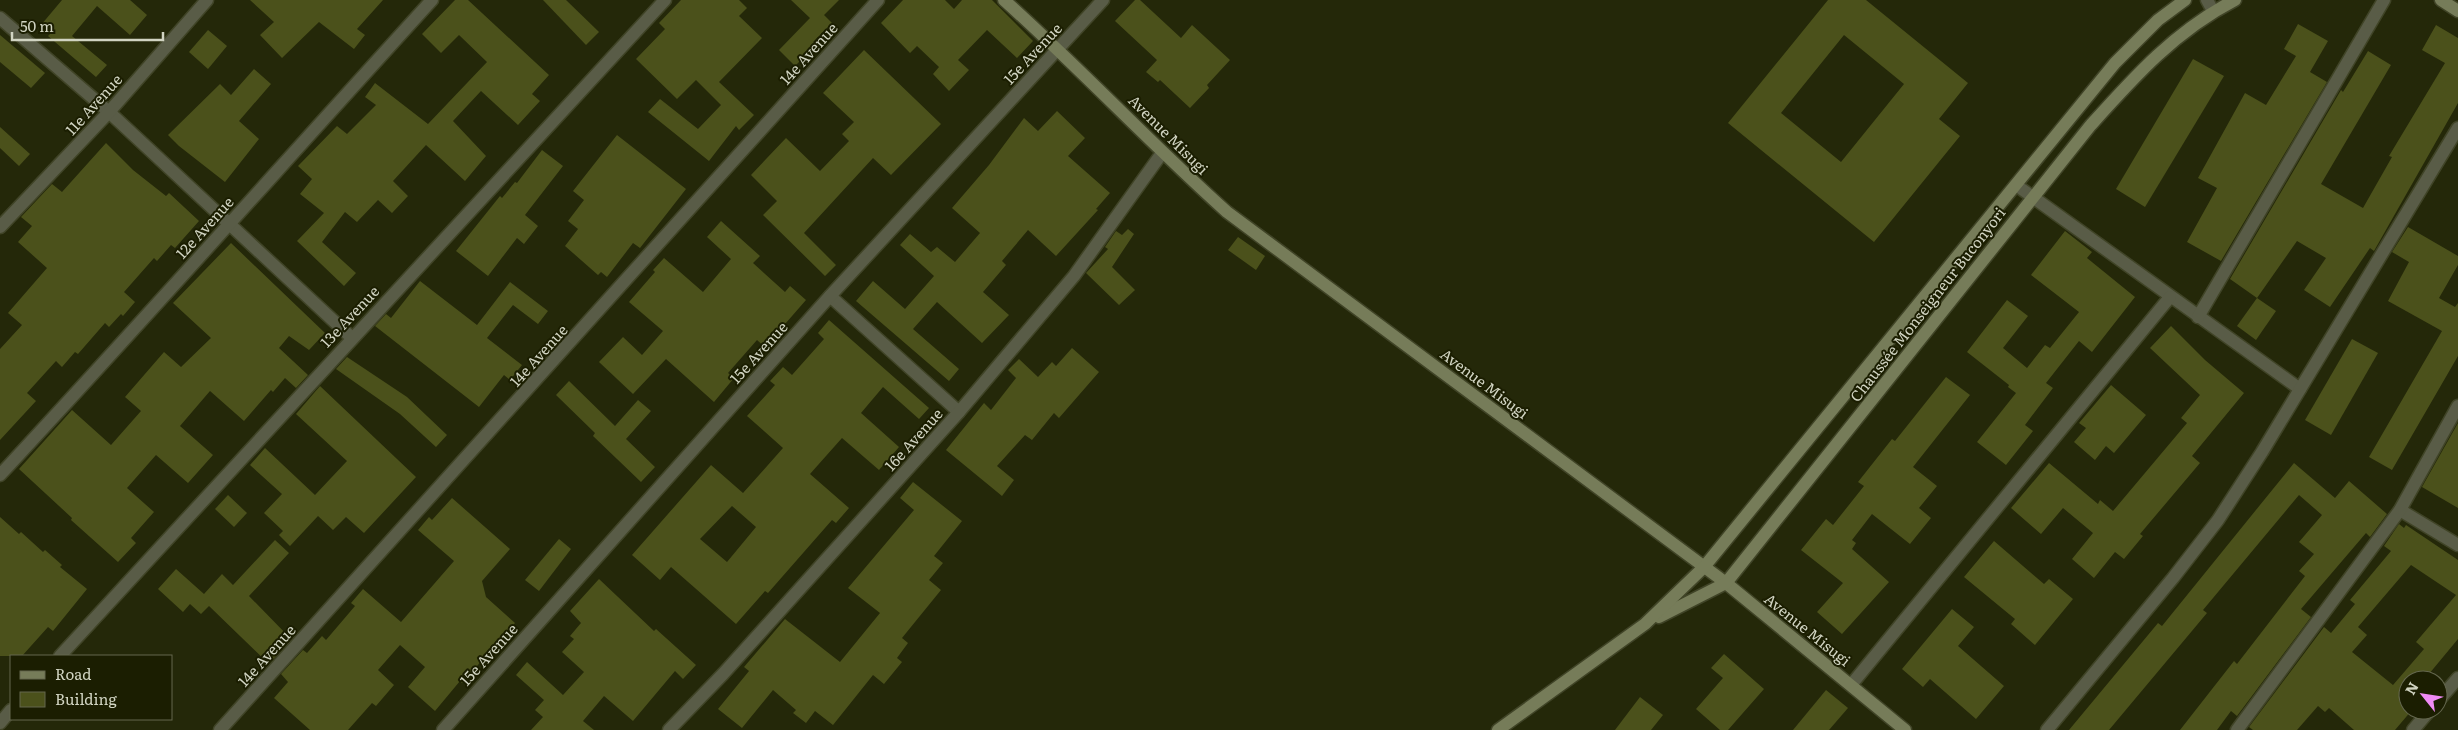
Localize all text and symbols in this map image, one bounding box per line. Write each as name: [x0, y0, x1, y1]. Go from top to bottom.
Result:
scale bar: [12, 10, 164, 42]
text: 50 m: [20, 14, 54, 37]
street label: 14e Avenue: [774, 16, 843, 89]
street label: 15e Avenue: [997, 17, 1067, 89]
street label: 11e Avenue: [59, 68, 127, 140]
street label: Avenue Misugi: [1124, 89, 1214, 179]
street label: 12e Avenue: [170, 190, 239, 263]
street label: Chaussée Monseigneur Buconyori: [1844, 202, 2010, 406]
street label: 13e Avenue: [314, 280, 384, 352]
street label: 15e Avenue: [724, 315, 793, 388]
street label: 14e Avenue: [504, 318, 573, 391]
street label: Avenue Misugi: [1436, 342, 1534, 424]
street label: 16e Avenue: [878, 402, 948, 476]
street label: Avenue Misugi: [1760, 587, 1856, 671]
street label: 15e Avenue: [454, 617, 523, 690]
street label: 14e Avenue: [232, 618, 301, 691]
legend: [10, 655, 172, 720]
text: Road: [55, 662, 91, 685]
north arrow: [2398, 670, 2448, 720]
text: N: [2399, 678, 2423, 698]
text: Building: [55, 687, 117, 710]

